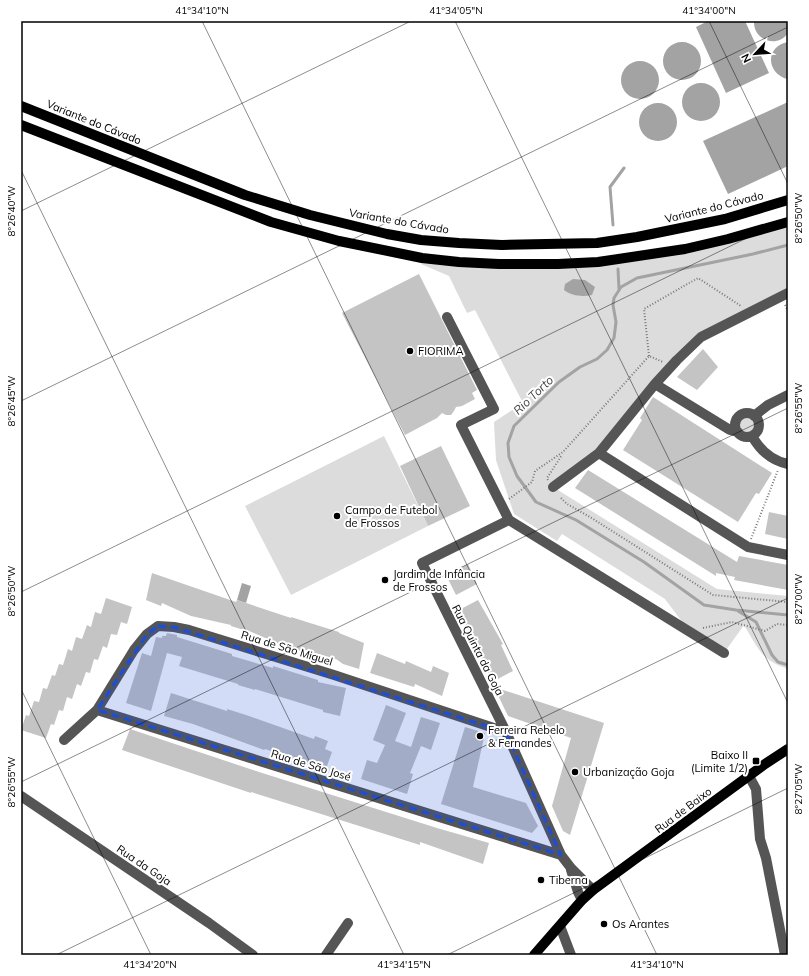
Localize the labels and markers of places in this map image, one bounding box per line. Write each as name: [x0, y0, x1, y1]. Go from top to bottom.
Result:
place label: FIORIMA: [418, 344, 464, 358]
marker: FIORIMA: [405, 346, 415, 356]
place label: Campo de Futebol de Frossos: [345, 503, 438, 530]
marker: Campo de Futebol de Frossos: [332, 511, 342, 521]
place label: Jardim de Infância de Frossos: [393, 567, 485, 594]
marker: Jardim de Infância de Frossos: [380, 575, 390, 585]
place label: Ferreira Rebelo & Fernandes: [488, 723, 565, 750]
marker: Ferreira Rebelo & Fernandes: [475, 731, 485, 741]
place label: Baixo II (Limite 1/2): [691, 748, 748, 775]
marker: Baixo II (Limite 1/2): [751, 756, 761, 766]
place label: Urbanização Goja: [583, 765, 674, 779]
marker: Urbanização Goja: [570, 767, 580, 777]
place label: Tiberna: [549, 873, 588, 887]
marker: Tiberna: [536, 875, 546, 885]
place label: Os Arantes: [612, 917, 669, 931]
marker: Os Arantes: [599, 919, 609, 929]

